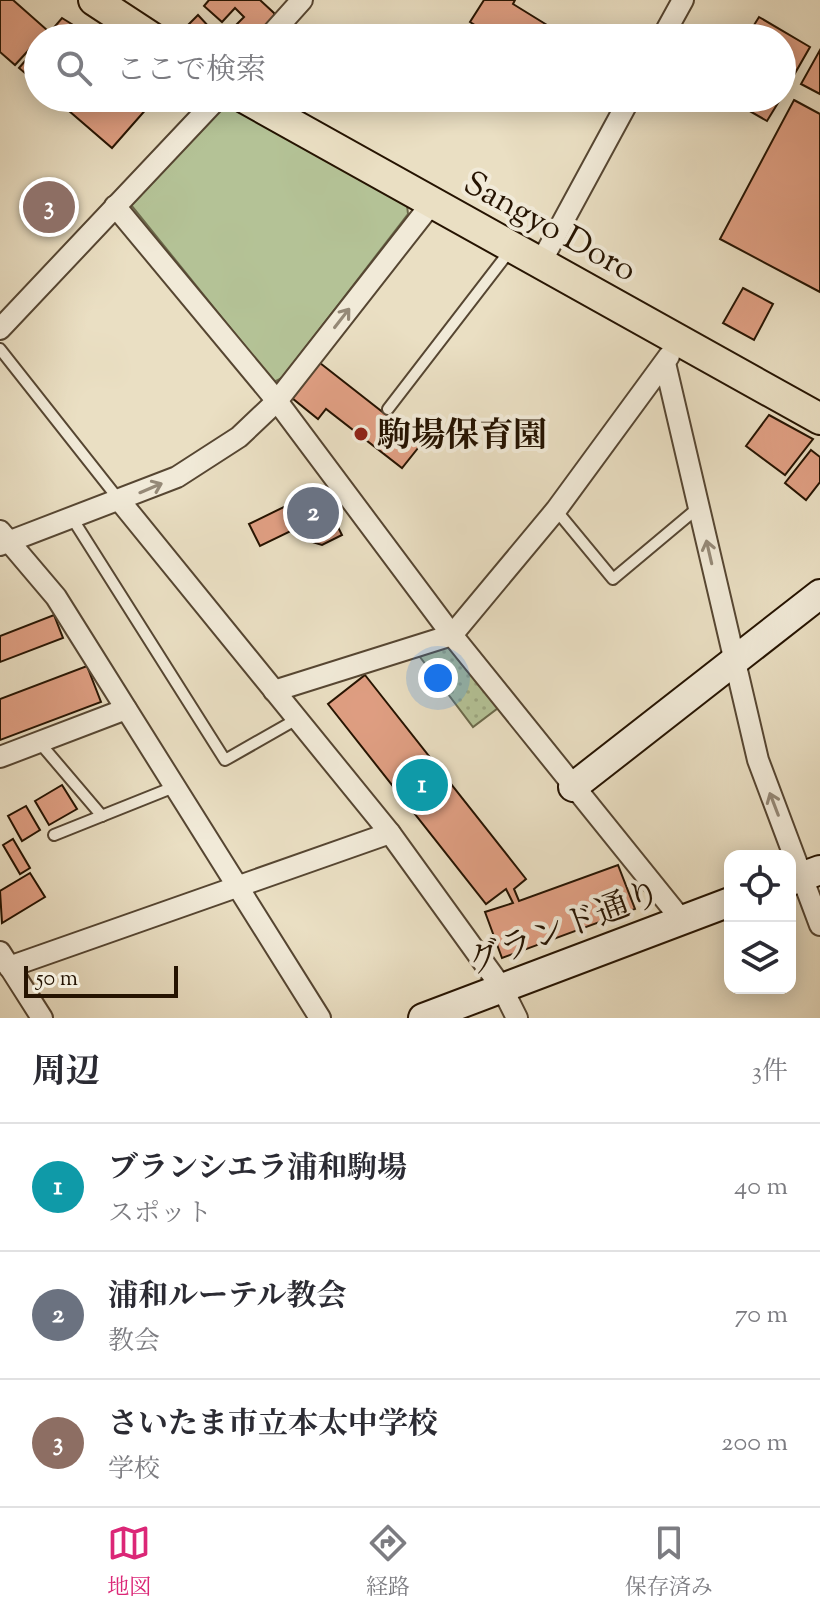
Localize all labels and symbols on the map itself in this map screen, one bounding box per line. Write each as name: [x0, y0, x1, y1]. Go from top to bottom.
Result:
street label: Sangyo Doro: [454, 160, 645, 296]
pin: 3: [23, 177, 75, 237]
one-way arrow: [334, 307, 351, 329]
place label: 駒場保育園: [377, 413, 547, 462]
marker: 駒場保育園: [352, 425, 370, 443]
one-way arrow: [138, 479, 163, 494]
pin: 2: [287, 483, 339, 543]
one-way arrow: [701, 540, 716, 566]
your location: [418, 658, 458, 698]
pin: 1: [396, 755, 448, 815]
one-way arrow: [766, 792, 780, 817]
street label: グランド通り: [461, 870, 669, 989]
scale bar: [24, 962, 178, 998]

